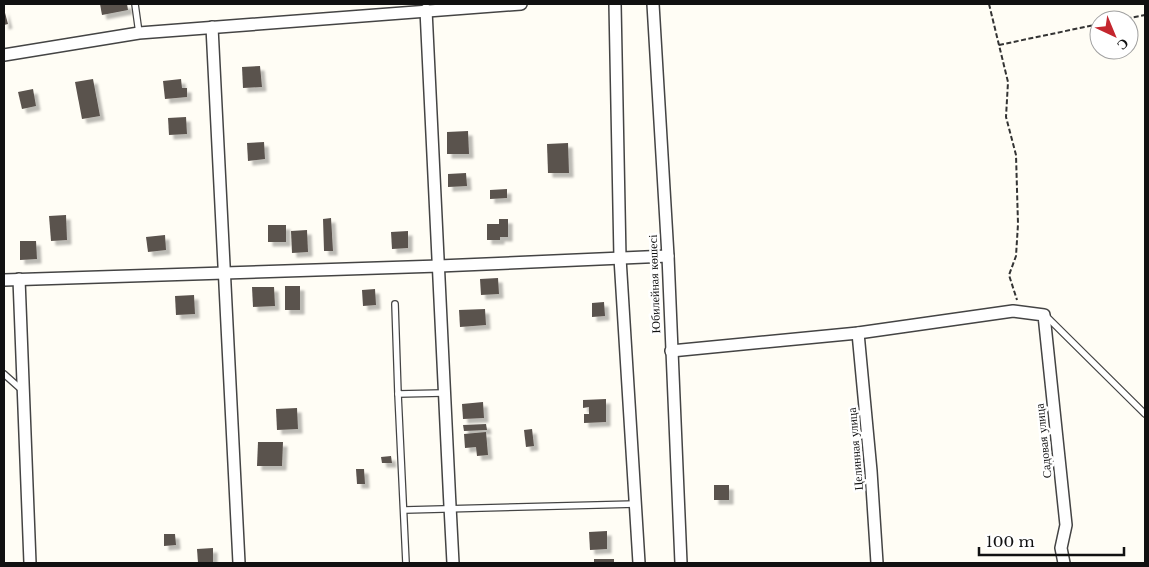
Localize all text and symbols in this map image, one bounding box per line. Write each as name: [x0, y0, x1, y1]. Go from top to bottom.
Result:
north arrow: [1089, 10, 1139, 60]
text: С: [1113, 34, 1133, 54]
street label: Юбилейная көшесі: [645, 234, 663, 334]
street label: Садовая улица: [1032, 402, 1054, 479]
street label: Целинная улица: [844, 406, 866, 491]
scale bar: [979, 524, 1124, 556]
text: 100 m: [986, 532, 1035, 551]

